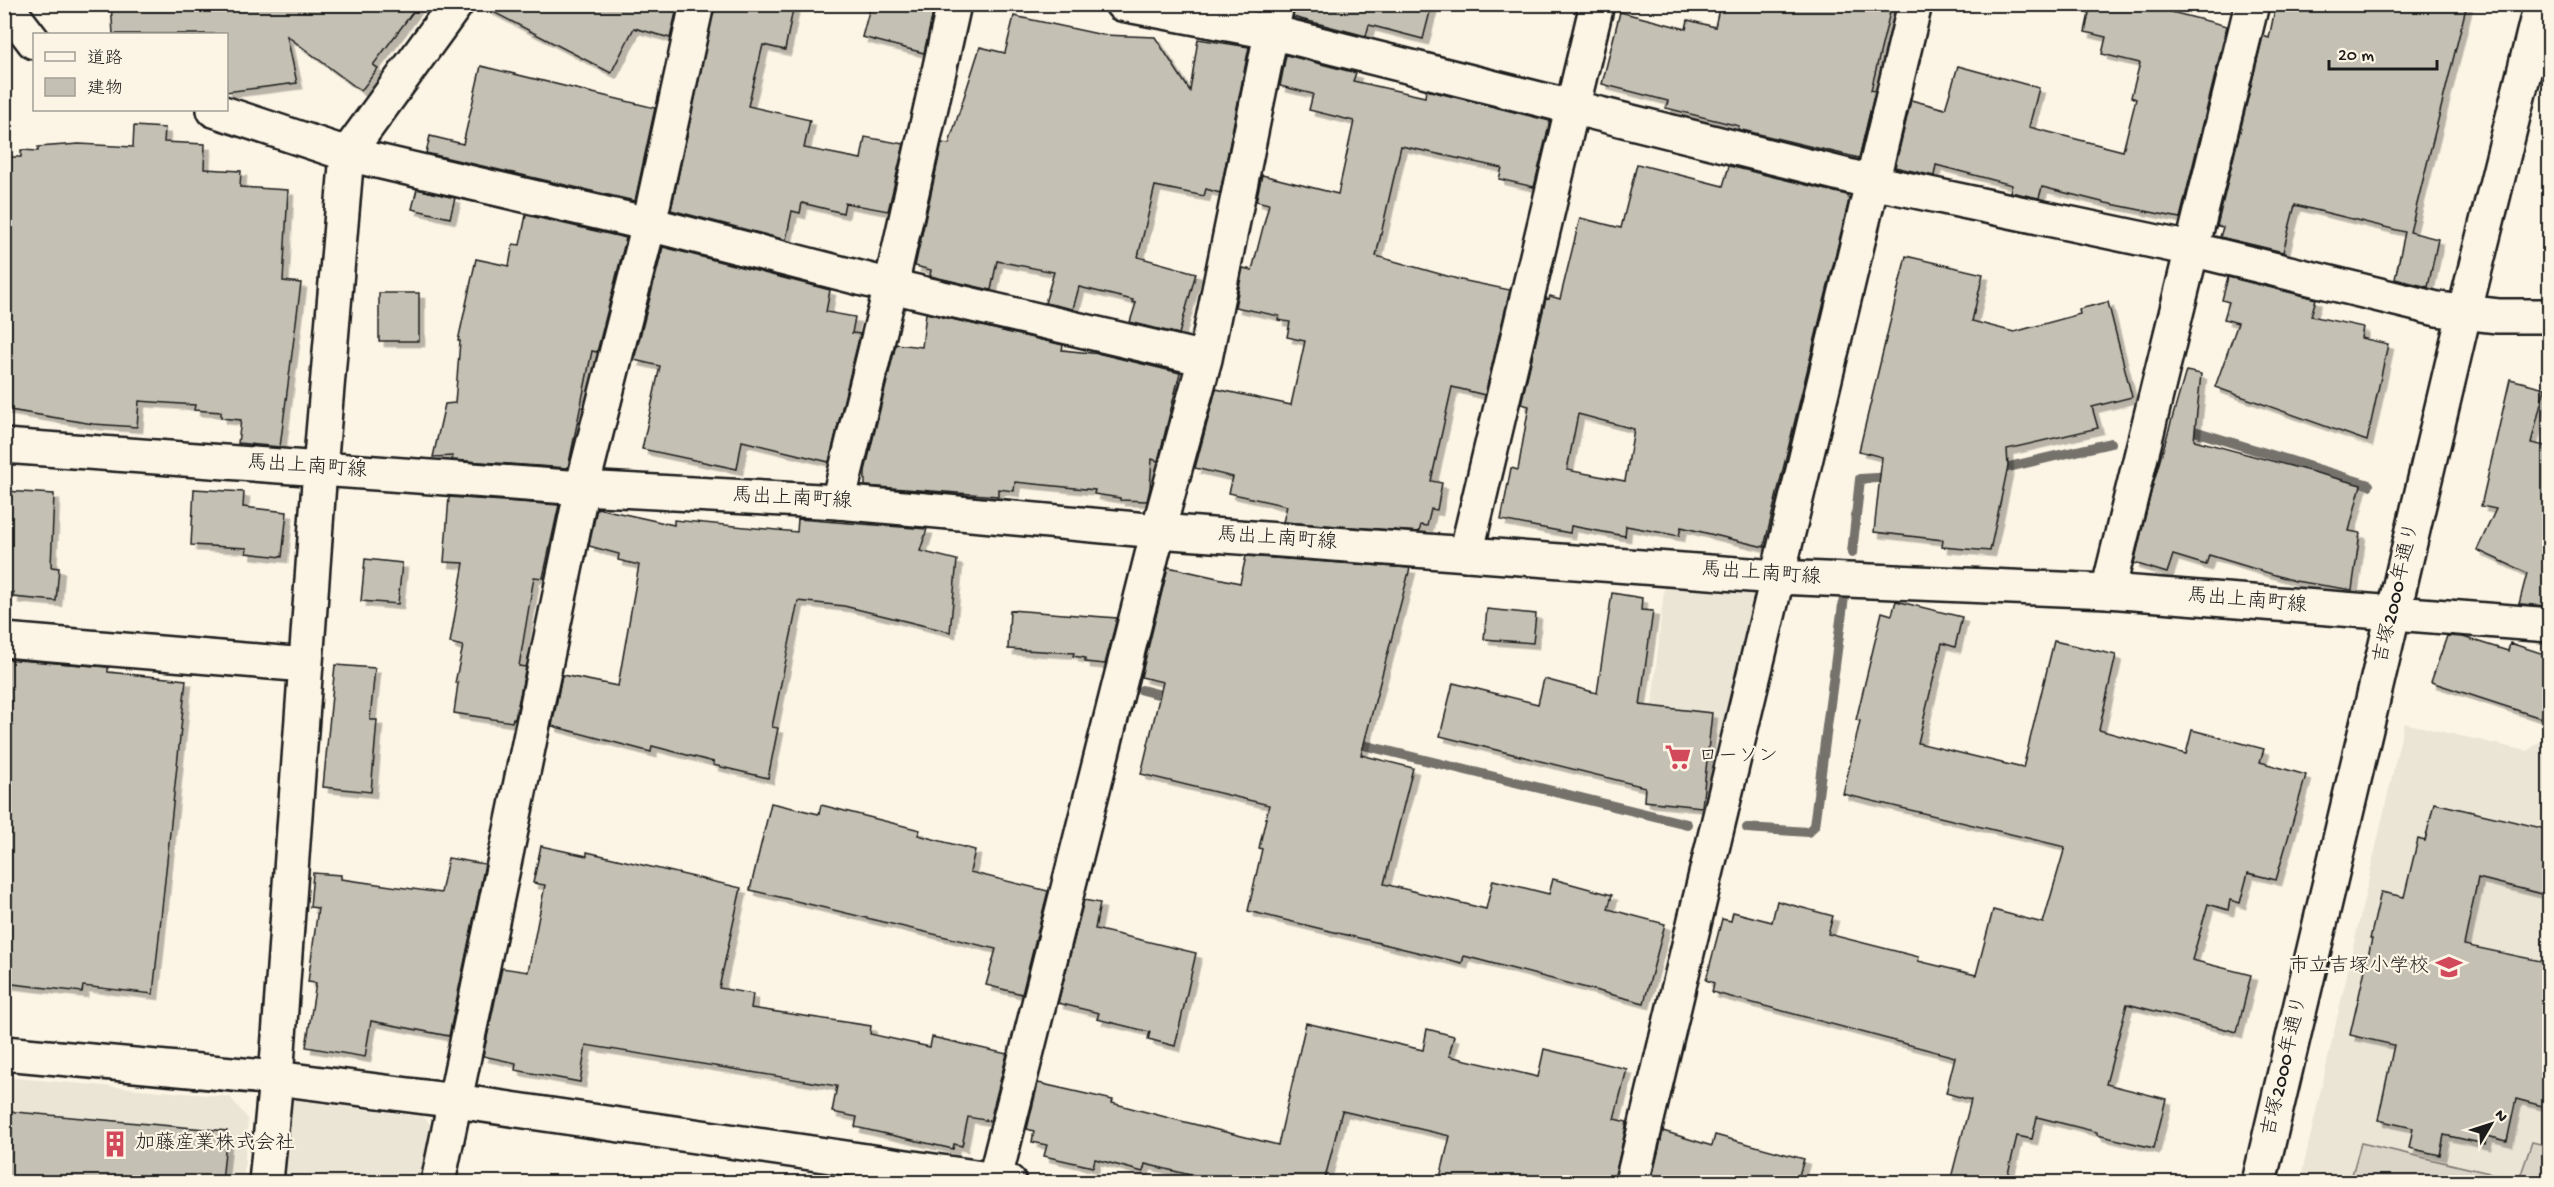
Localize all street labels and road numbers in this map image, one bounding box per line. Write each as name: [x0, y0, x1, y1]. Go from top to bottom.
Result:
street label: 馬出上南町線: [246, 450, 368, 484]
street label: 馬出上南町線: [731, 483, 853, 515]
street label: 吉塚2000年通り: [2369, 520, 2425, 666]
street label: 馬出上南町線: [1216, 522, 1338, 556]
street label: 馬出上南町線: [1700, 557, 1822, 591]
street label: 馬出上南町線: [2186, 583, 2308, 619]
street label: 吉塚2000年通り: [2257, 993, 2313, 1139]

